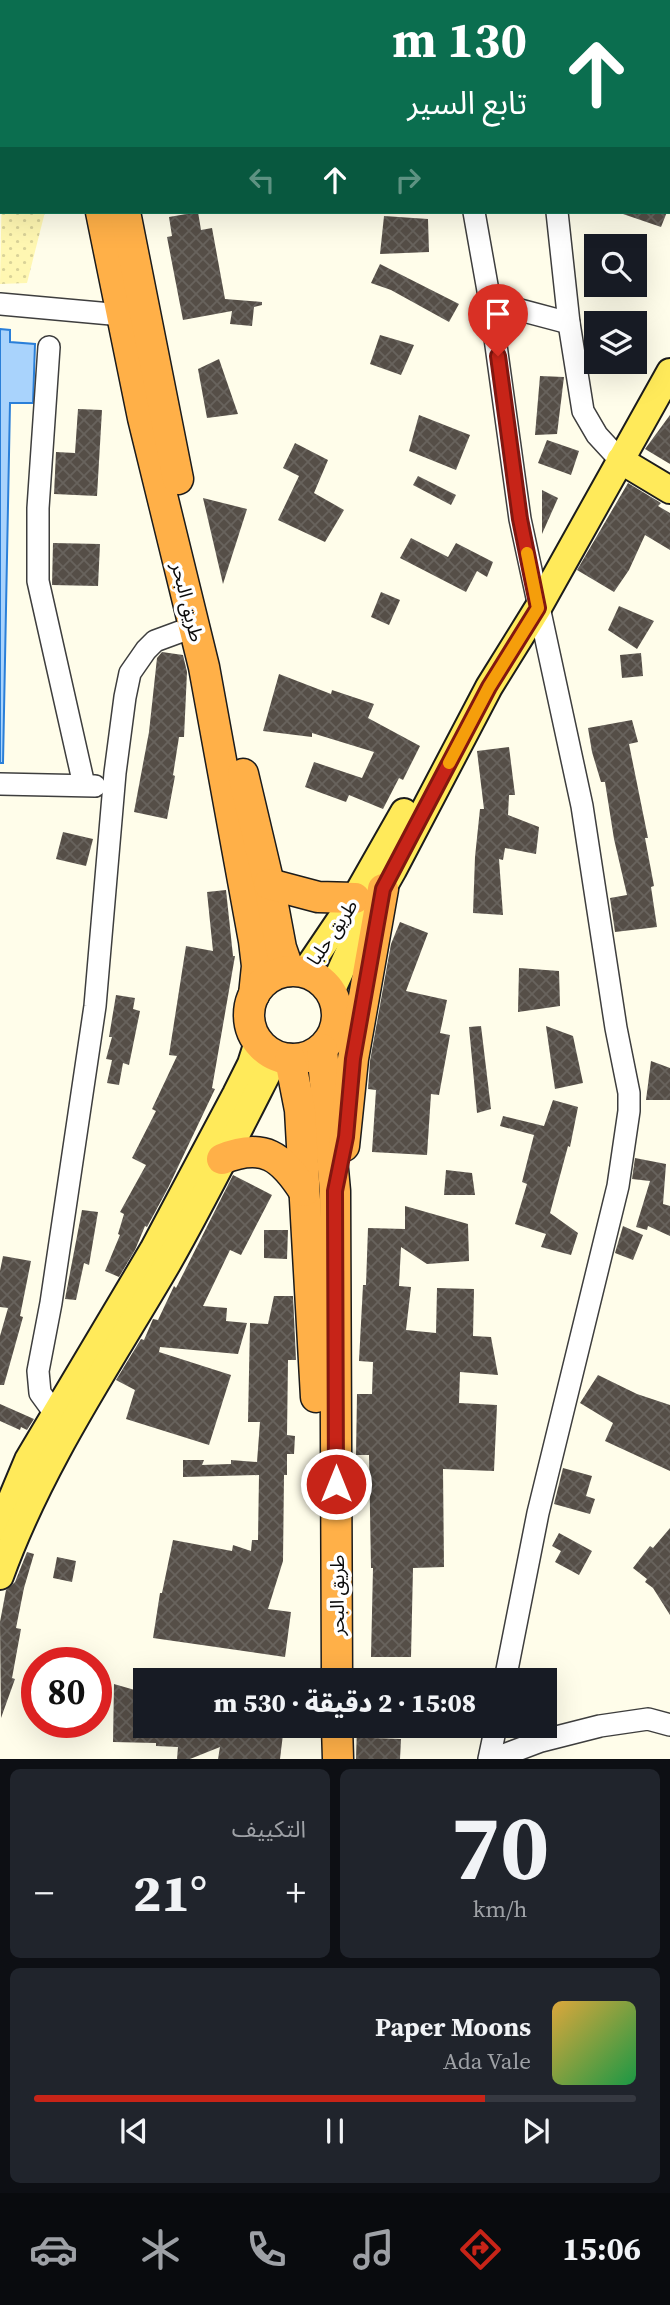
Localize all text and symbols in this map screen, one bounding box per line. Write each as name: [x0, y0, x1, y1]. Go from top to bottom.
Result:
text: 130 m: [392, 6, 527, 73]
icon: ahead: [551, 28, 642, 119]
text: تابع السير: [407, 81, 527, 125]
icon: left: [243, 161, 281, 199]
icon: ahead: [316, 161, 354, 199]
icon: right: [389, 161, 427, 199]
map controls: [584, 234, 647, 374]
button: search: [584, 234, 647, 297]
pin: [468, 284, 528, 356]
icon: arrive: [479, 295, 517, 333]
button: layers: [584, 311, 647, 374]
street label: طريق البحر: [165, 559, 210, 645]
street label: طريق حلبا: [300, 894, 364, 970]
position arrow: [299, 1447, 373, 1521]
street label: طريق البحر: [324, 1554, 350, 1636]
speed limit sign: 80: [21, 1647, 112, 1738]
text: 15:08 · 2 دقيقة · 530 m: [214, 1685, 476, 1721]
text: 70: [451, 1785, 549, 1909]
text: التكييف: [232, 1813, 306, 1845]
text: 21°: [133, 1857, 207, 1928]
text: −: [34, 1867, 54, 1919]
text: +: [286, 1867, 306, 1919]
text: km/h: [473, 1893, 527, 1925]
text: Paper Moons: [375, 2009, 531, 2045]
text: Ada Vale: [443, 2045, 531, 2077]
icon: previous: [115, 2112, 153, 2150]
icon: pause: [316, 2112, 354, 2150]
icon: next: [517, 2112, 555, 2150]
icon: car: [29, 2225, 78, 2274]
icon: climate: [136, 2225, 185, 2274]
icon: phone: [242, 2225, 291, 2274]
icon: music: [349, 2225, 398, 2274]
icon: directions: [456, 2225, 505, 2274]
text: 15:06: [562, 2227, 641, 2271]

